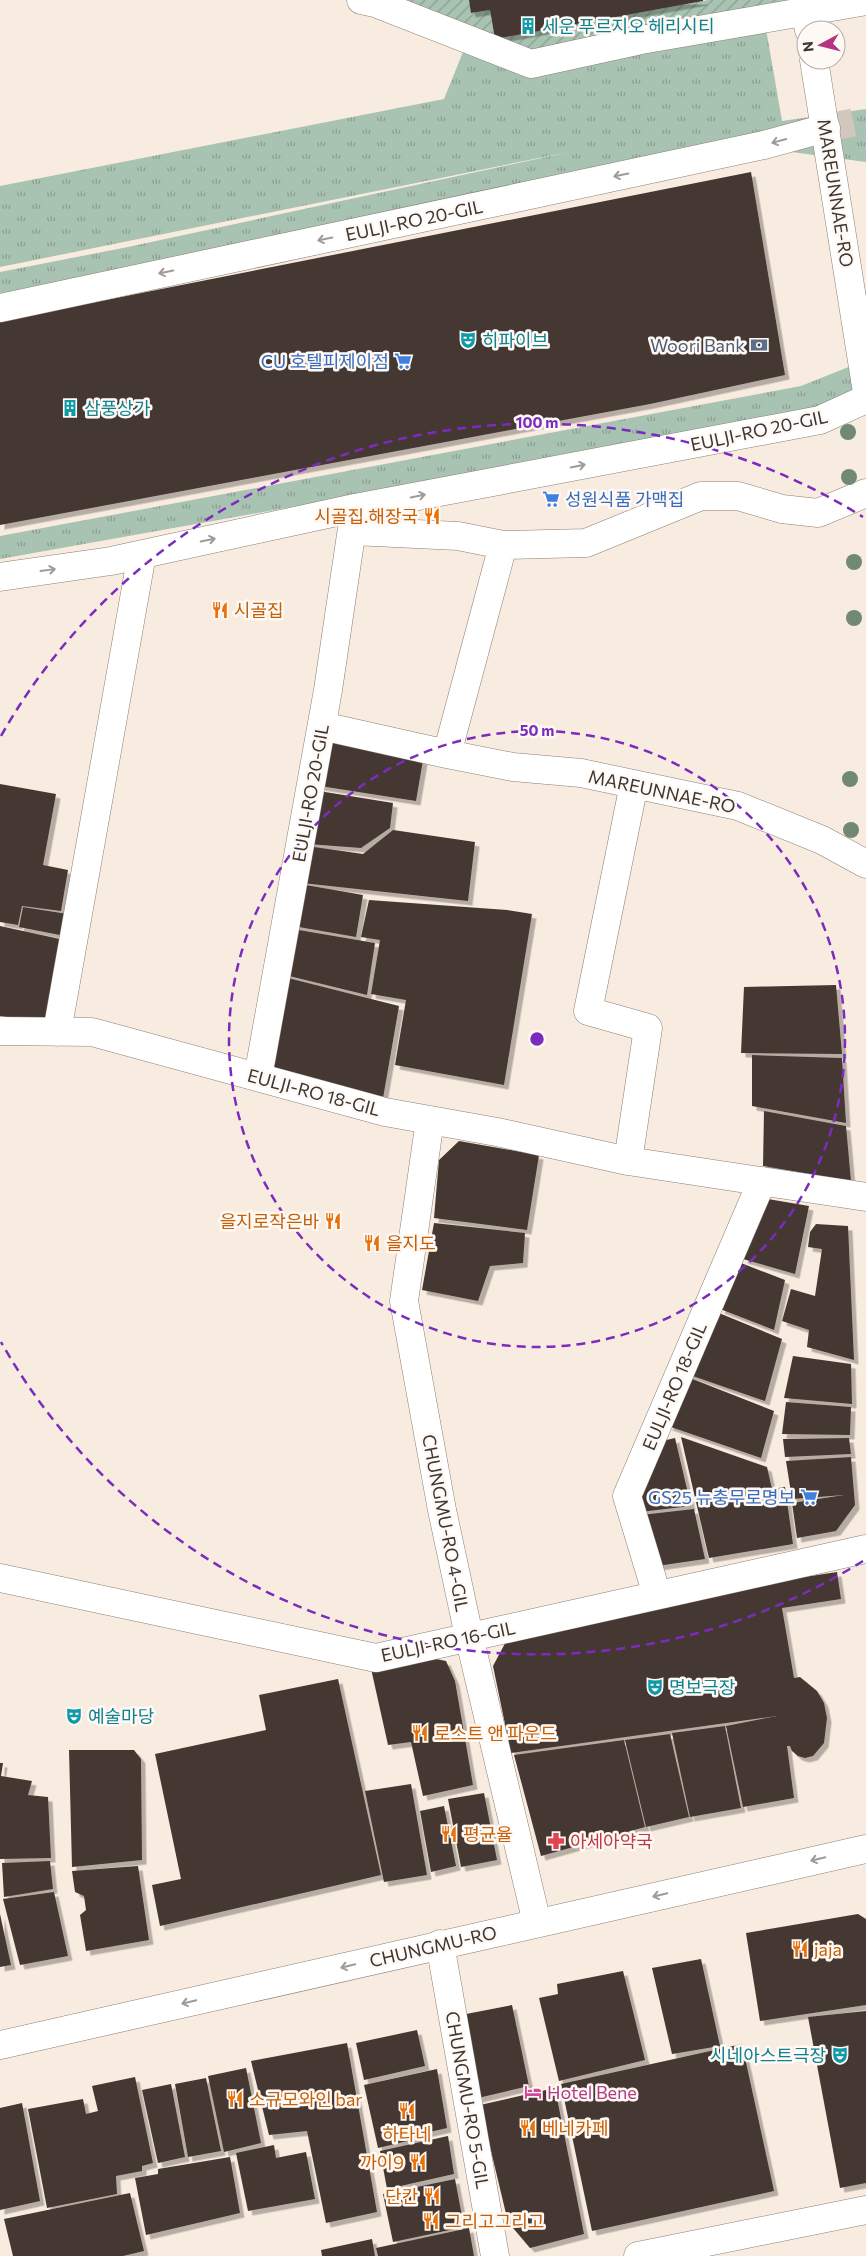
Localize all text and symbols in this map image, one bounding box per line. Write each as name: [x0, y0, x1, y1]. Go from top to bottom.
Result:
place label: 세운 푸르지오 헤리시티: [542, 15, 715, 37]
building icon: 세운 푸르지오 헤리시티: [518, 16, 538, 36]
north arrow: [796, 20, 846, 70]
text: N: [799, 40, 817, 53]
street label: MAREUNNAE-RO: [813, 117, 859, 269]
one-way arrow: [772, 137, 788, 146]
one-way arrow: [613, 171, 629, 181]
street label: EULJI-RO 20-GIL: [343, 195, 485, 245]
one-way arrow: [317, 234, 333, 244]
one-way arrow: [158, 268, 174, 278]
place label: 히파이브: [482, 329, 548, 351]
theatre icon: 히파이브: [458, 330, 478, 350]
place label: Woori Bank: [650, 334, 745, 356]
bank icon: Woori Bank: [749, 335, 769, 355]
place label: CU 호텔피제이점: [261, 350, 389, 372]
supermarket icon: CU 호텔피제이점: [393, 351, 413, 371]
place label: 삼풍상가: [84, 397, 151, 419]
building icon: 삼풍상가: [60, 398, 80, 418]
street label: EULJI-RO 20-GIL: [688, 405, 830, 455]
text: 100 m: [516, 413, 558, 431]
one-way arrow: [570, 461, 586, 471]
place label: 성원식품 가맥집: [565, 488, 684, 510]
supermarket icon: 성원식품 가맥집: [541, 489, 561, 509]
one-way arrow: [410, 491, 426, 501]
place label: 시골집.해장국: [314, 505, 418, 527]
restaurant icon: 시골집.해장국: [422, 506, 442, 526]
one-way arrow: [199, 534, 215, 544]
one-way arrow: [40, 565, 56, 575]
place label: 시골집: [234, 599, 284, 621]
restaurant icon: 시골집: [210, 600, 230, 620]
text: 50 m: [520, 721, 554, 739]
street label: EULJI-RO 20-GIL: [287, 722, 333, 864]
street label: MAREUNNAE-RO: [586, 765, 738, 817]
centre of rings: [528, 1030, 546, 1048]
street label: EULJI-RO 18-GIL: [245, 1064, 383, 1120]
place label: 을지로작은바: [220, 1210, 319, 1232]
restaurant icon: 을지로작은바: [323, 1211, 343, 1231]
place label: 을지도: [386, 1232, 436, 1254]
restaurant icon: 을지도: [362, 1233, 382, 1253]
street label: EULJI-RO 18-GIL: [637, 1319, 711, 1453]
street label: CHUNGMU-RO 4-GIL: [418, 1432, 474, 1614]
place label: GS25 뉴충무로명보: [648, 1486, 795, 1508]
supermarket icon: GS25 뉴충무로명보: [799, 1487, 819, 1507]
street label: EULJI-RO 16-GIL: [379, 1616, 517, 1666]
place label: 명보극장: [669, 1676, 735, 1698]
theatre icon: 명보극장: [645, 1677, 665, 1697]
place label: 예술마당: [88, 1705, 154, 1727]
theatre icon: 예술마당: [64, 1706, 84, 1726]
place label: 로스트 앤 파운드: [434, 1722, 557, 1744]
restaurant icon: 로스트 앤 파운드: [410, 1723, 430, 1743]
place label: 평균율: [463, 1823, 513, 1845]
restaurant icon: 평균율: [439, 1824, 459, 1844]
place label: 아세아약국: [570, 1830, 653, 1852]
pharmacy icon: 아세아약국: [546, 1831, 566, 1851]
one-way arrow: [811, 1855, 827, 1865]
one-way arrow: [652, 1891, 668, 1900]
street label: CHUNGMU-RO: [367, 1921, 499, 1971]
place label: jaja: [814, 1938, 842, 1960]
restaurant icon: jaja: [790, 1939, 810, 1959]
one-way arrow: [340, 1962, 356, 1971]
one-way arrow: [182, 1998, 198, 2007]
street label: CHUNGMU-RO 5-GIL: [442, 2009, 494, 2191]
place label: 시네아스트극장: [710, 2044, 826, 2066]
theatre icon: 시네아스트극장: [830, 2045, 850, 2065]
place label: Hotel Bene: [547, 2081, 637, 2103]
hotel icon: Hotel Bene: [523, 2082, 543, 2102]
place label: 소규모와인 bar: [249, 2088, 363, 2110]
restaurant icon: 소규모와인 bar: [225, 2089, 245, 2109]
restaurant icon: 하타네: [397, 2101, 417, 2121]
place label: 베네카페: [542, 2117, 608, 2139]
restaurant icon: 베네카페: [518, 2118, 538, 2138]
place label: 하타네: [382, 2123, 432, 2145]
place label: 까이9: [360, 2151, 404, 2173]
restaurant icon: 까이9: [408, 2152, 428, 2172]
place label: 단칸: [385, 2185, 418, 2207]
restaurant icon: 단칸: [422, 2186, 442, 2206]
place label: 그리고그리고: [445, 2210, 544, 2232]
restaurant icon: 그리고그리고: [421, 2211, 441, 2231]

